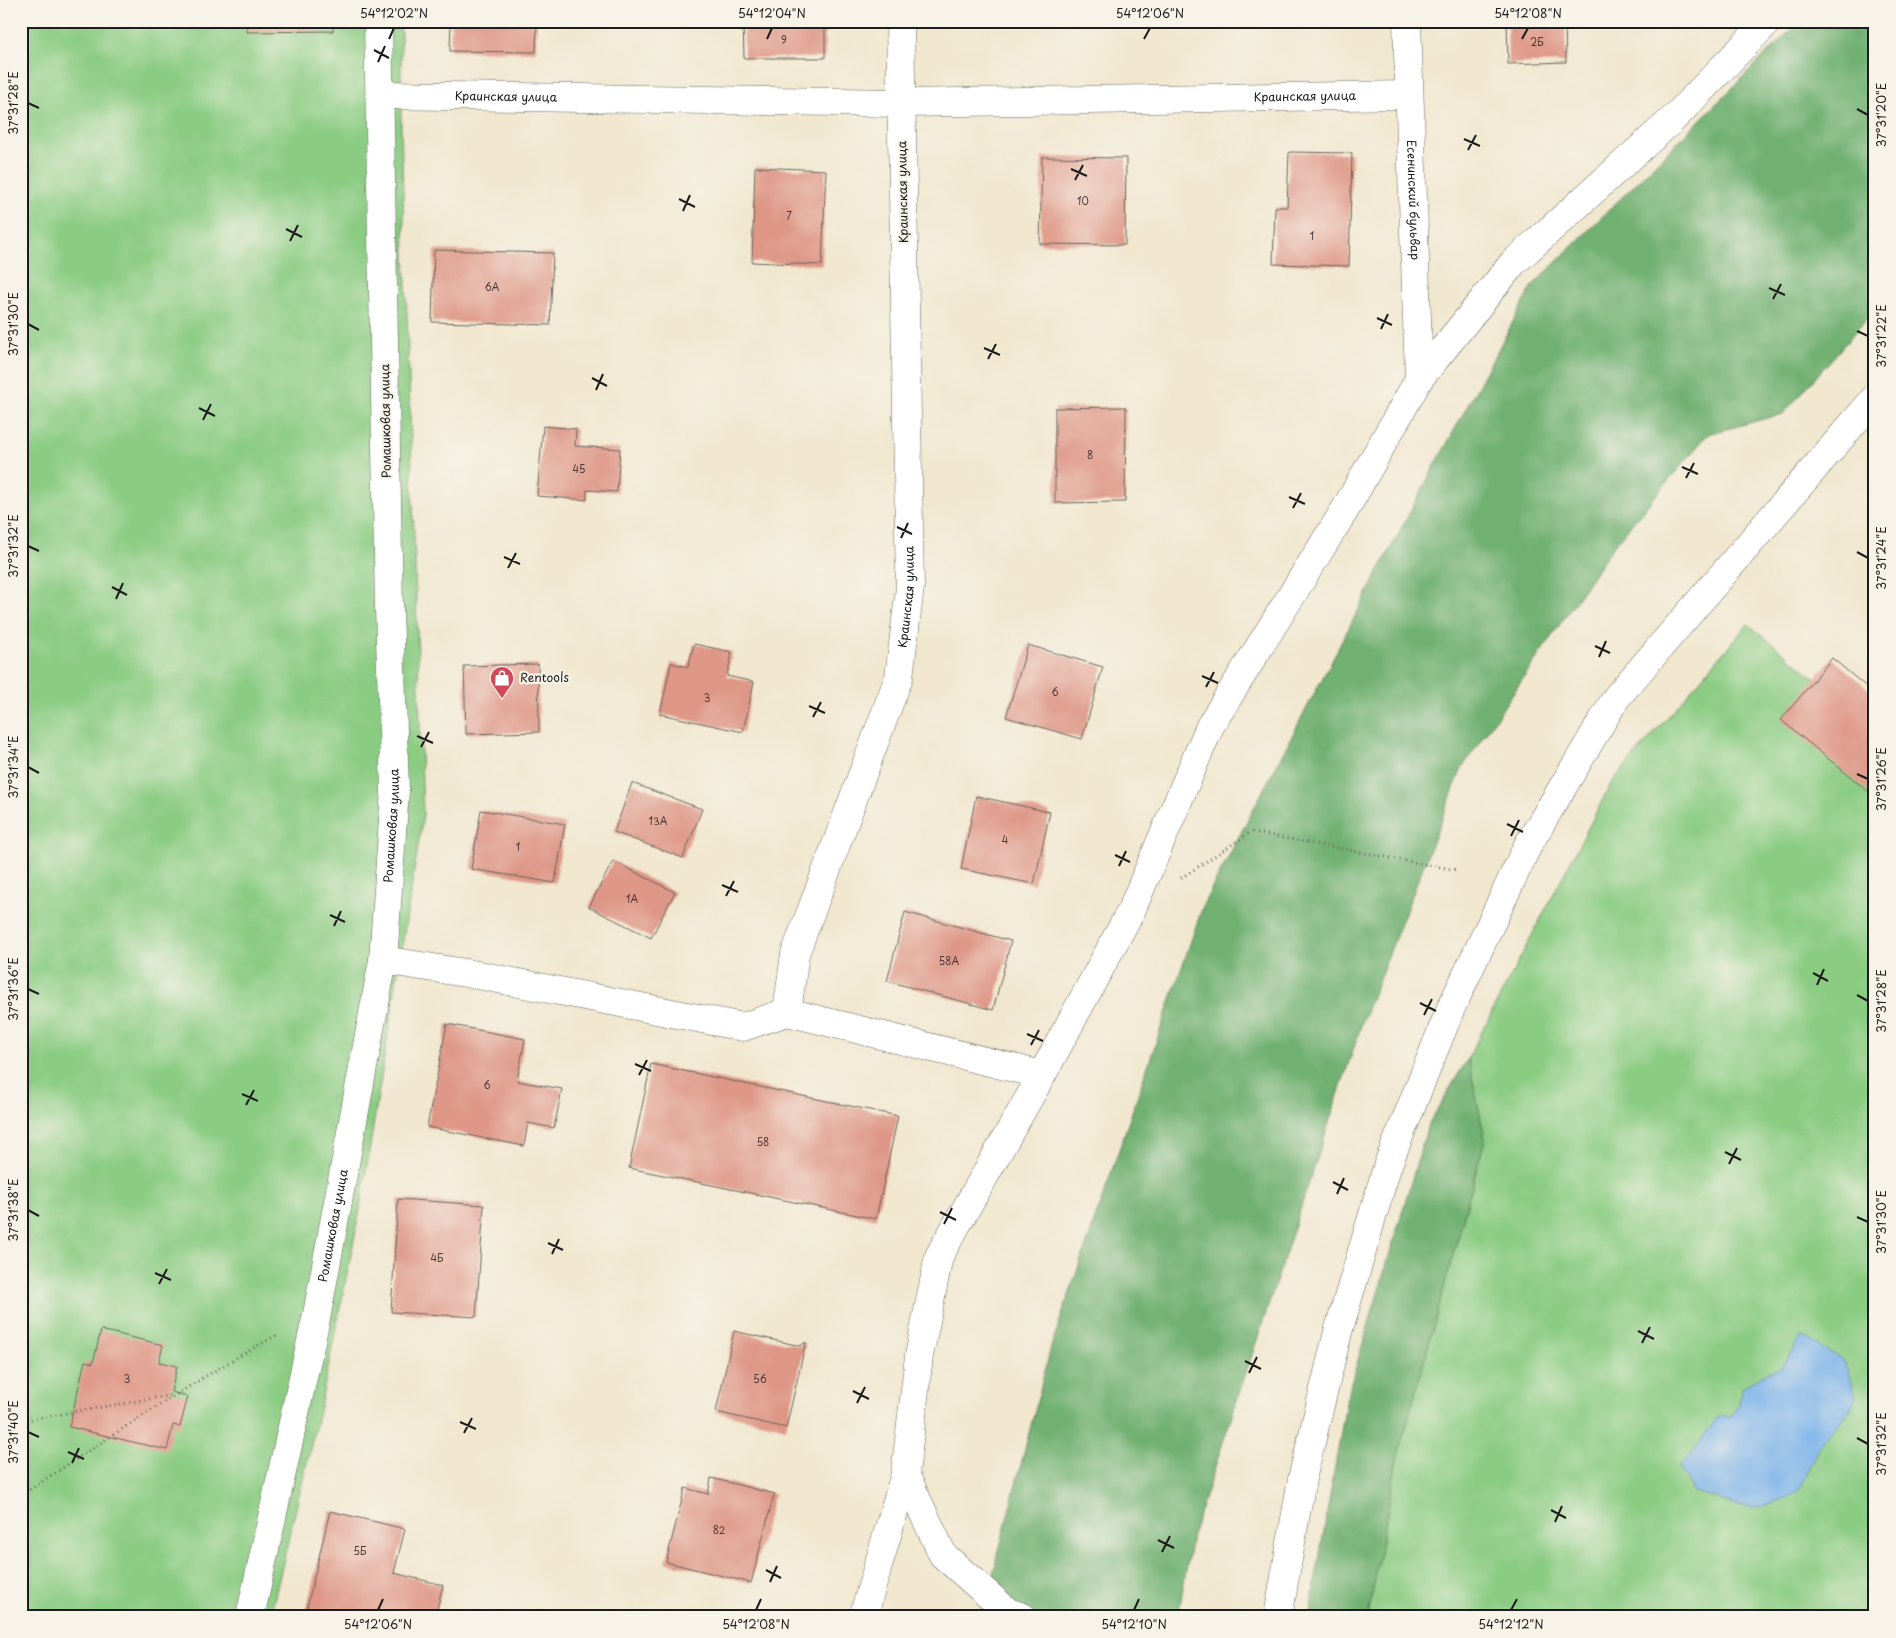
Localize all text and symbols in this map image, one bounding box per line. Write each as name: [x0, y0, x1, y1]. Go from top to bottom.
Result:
text: 54°12'02"N: [360, 4, 428, 22]
text: 54°12'04"N: [738, 4, 806, 22]
text: 54°12'06"N: [1116, 4, 1184, 22]
text: 54°12'08"N: [1494, 4, 1562, 22]
house number: 9: [781, 32, 787, 47]
house number: 2Б: [1530, 34, 1544, 49]
text: 37°31'28"E: [4, 71, 22, 135]
text: 37°31'20"E: [1872, 83, 1890, 147]
street label: Краинская улица: [455, 86, 558, 106]
street label: Краинская улица: [1254, 86, 1357, 105]
street label: Есенинский бульвар: [1403, 139, 1425, 260]
street label: Краинская улица: [892, 140, 912, 243]
house number: 10: [1077, 193, 1089, 208]
house number: 7: [786, 208, 792, 223]
house number: 1: [1310, 228, 1314, 243]
house number: 6А: [485, 279, 500, 294]
text: 37°31'30"E: [4, 292, 22, 356]
text: 37°31'22"E: [1872, 304, 1890, 368]
street label: Ромашковая улица: [375, 363, 395, 478]
house number: 8: [1087, 447, 1093, 462]
house number: 45: [573, 461, 585, 476]
text: 37°31'32"E: [4, 514, 22, 578]
text: 37°31'24"E: [1872, 526, 1890, 590]
street label: Краинская улица: [893, 545, 918, 649]
shop icon: Rentools: [489, 665, 515, 699]
place label: Rentools: [520, 668, 569, 686]
house number: 6: [1051, 684, 1059, 699]
house number: 3: [704, 690, 710, 705]
text: 37°31'34"E: [4, 735, 22, 799]
text: 37°31'26"E: [1872, 747, 1890, 811]
street label: Ромашковая улица: [378, 768, 403, 884]
house number: 13А: [649, 813, 668, 828]
house number: 4: [1002, 832, 1009, 847]
house number: 1: [516, 839, 520, 854]
house number: 1А: [626, 891, 638, 906]
house number: 58А: [939, 953, 960, 968]
text: 37°31'36"E: [4, 957, 22, 1021]
text: 37°31'28"E: [1872, 969, 1890, 1033]
house number: 6: [483, 1077, 491, 1092]
house number: 58: [757, 1134, 769, 1149]
street label: Ромашковая улица: [313, 1167, 352, 1284]
text: 37°31'38"E: [4, 1179, 22, 1241]
text: 37°31'30"E: [1872, 1190, 1890, 1254]
house number: 4Б: [430, 1250, 444, 1265]
house number: 3: [124, 1371, 130, 1386]
house number: 56: [753, 1371, 767, 1386]
text: 37°31'40"E: [4, 1400, 22, 1464]
text: 37°31'32"E: [1872, 1412, 1890, 1476]
house number: 82: [713, 1522, 725, 1537]
house number: 5Б: [354, 1543, 367, 1558]
text: 54°12'06"N: [344, 1615, 412, 1633]
text: 54°12'08"N: [722, 1615, 790, 1633]
text: 54°12'10"N: [1101, 1615, 1167, 1633]
text: 54°12'12"N: [1478, 1615, 1544, 1633]

